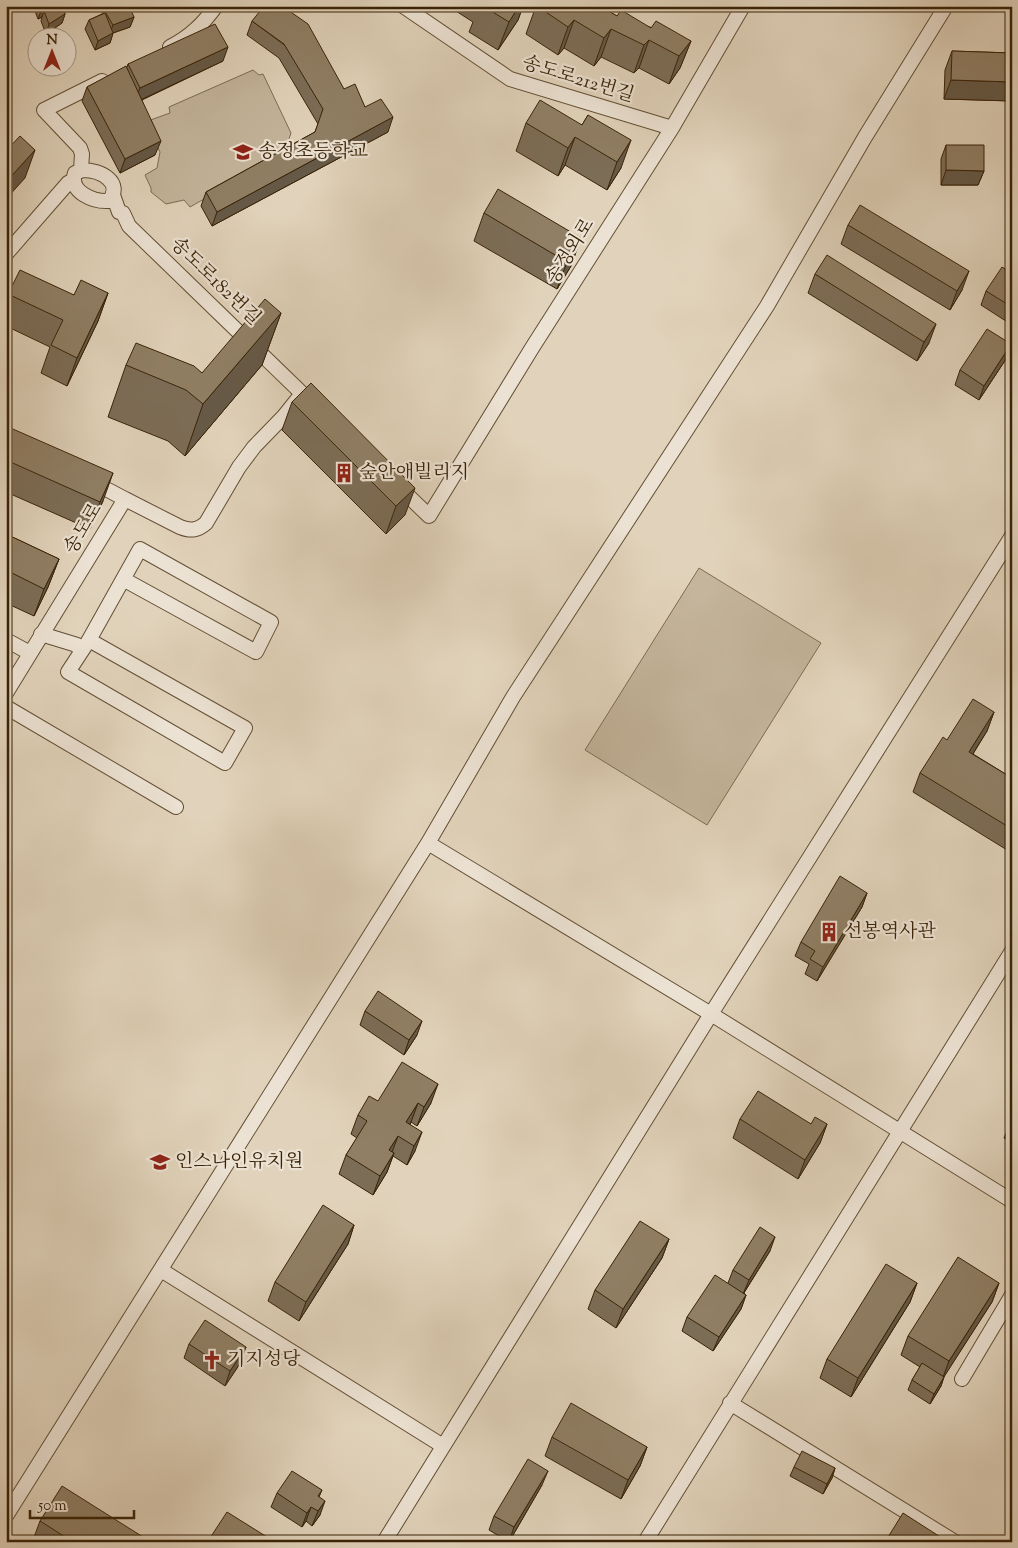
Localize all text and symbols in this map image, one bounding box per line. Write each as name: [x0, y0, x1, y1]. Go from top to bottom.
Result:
north arrow: [28, 28, 78, 78]
text: N: [46, 31, 58, 51]
street label: 송도로212번길: [519, 50, 637, 110]
place label: 송정초등학교: [258, 139, 368, 166]
school or university icon: 송정초등학교: [232, 141, 254, 163]
street label: 송정외로: [540, 214, 602, 290]
street label: 송도로182번길: [164, 232, 266, 332]
place label: 숲안애빌리지: [359, 460, 469, 487]
building icon: 숲안애빌리지: [333, 462, 355, 484]
street label: 송도로: [58, 498, 110, 560]
place label: 선봉역사관: [844, 919, 936, 946]
building icon: 선봉역사관: [818, 921, 840, 943]
place label: 인스나인유치원: [175, 1149, 303, 1176]
school or university icon: 인스나인유치원: [149, 1151, 171, 1173]
place label: 기지성당: [227, 1347, 301, 1374]
church icon: 기지성당: [201, 1349, 223, 1371]
scale bar: [30, 1488, 134, 1520]
text: 50 m: [37, 1496, 67, 1517]

